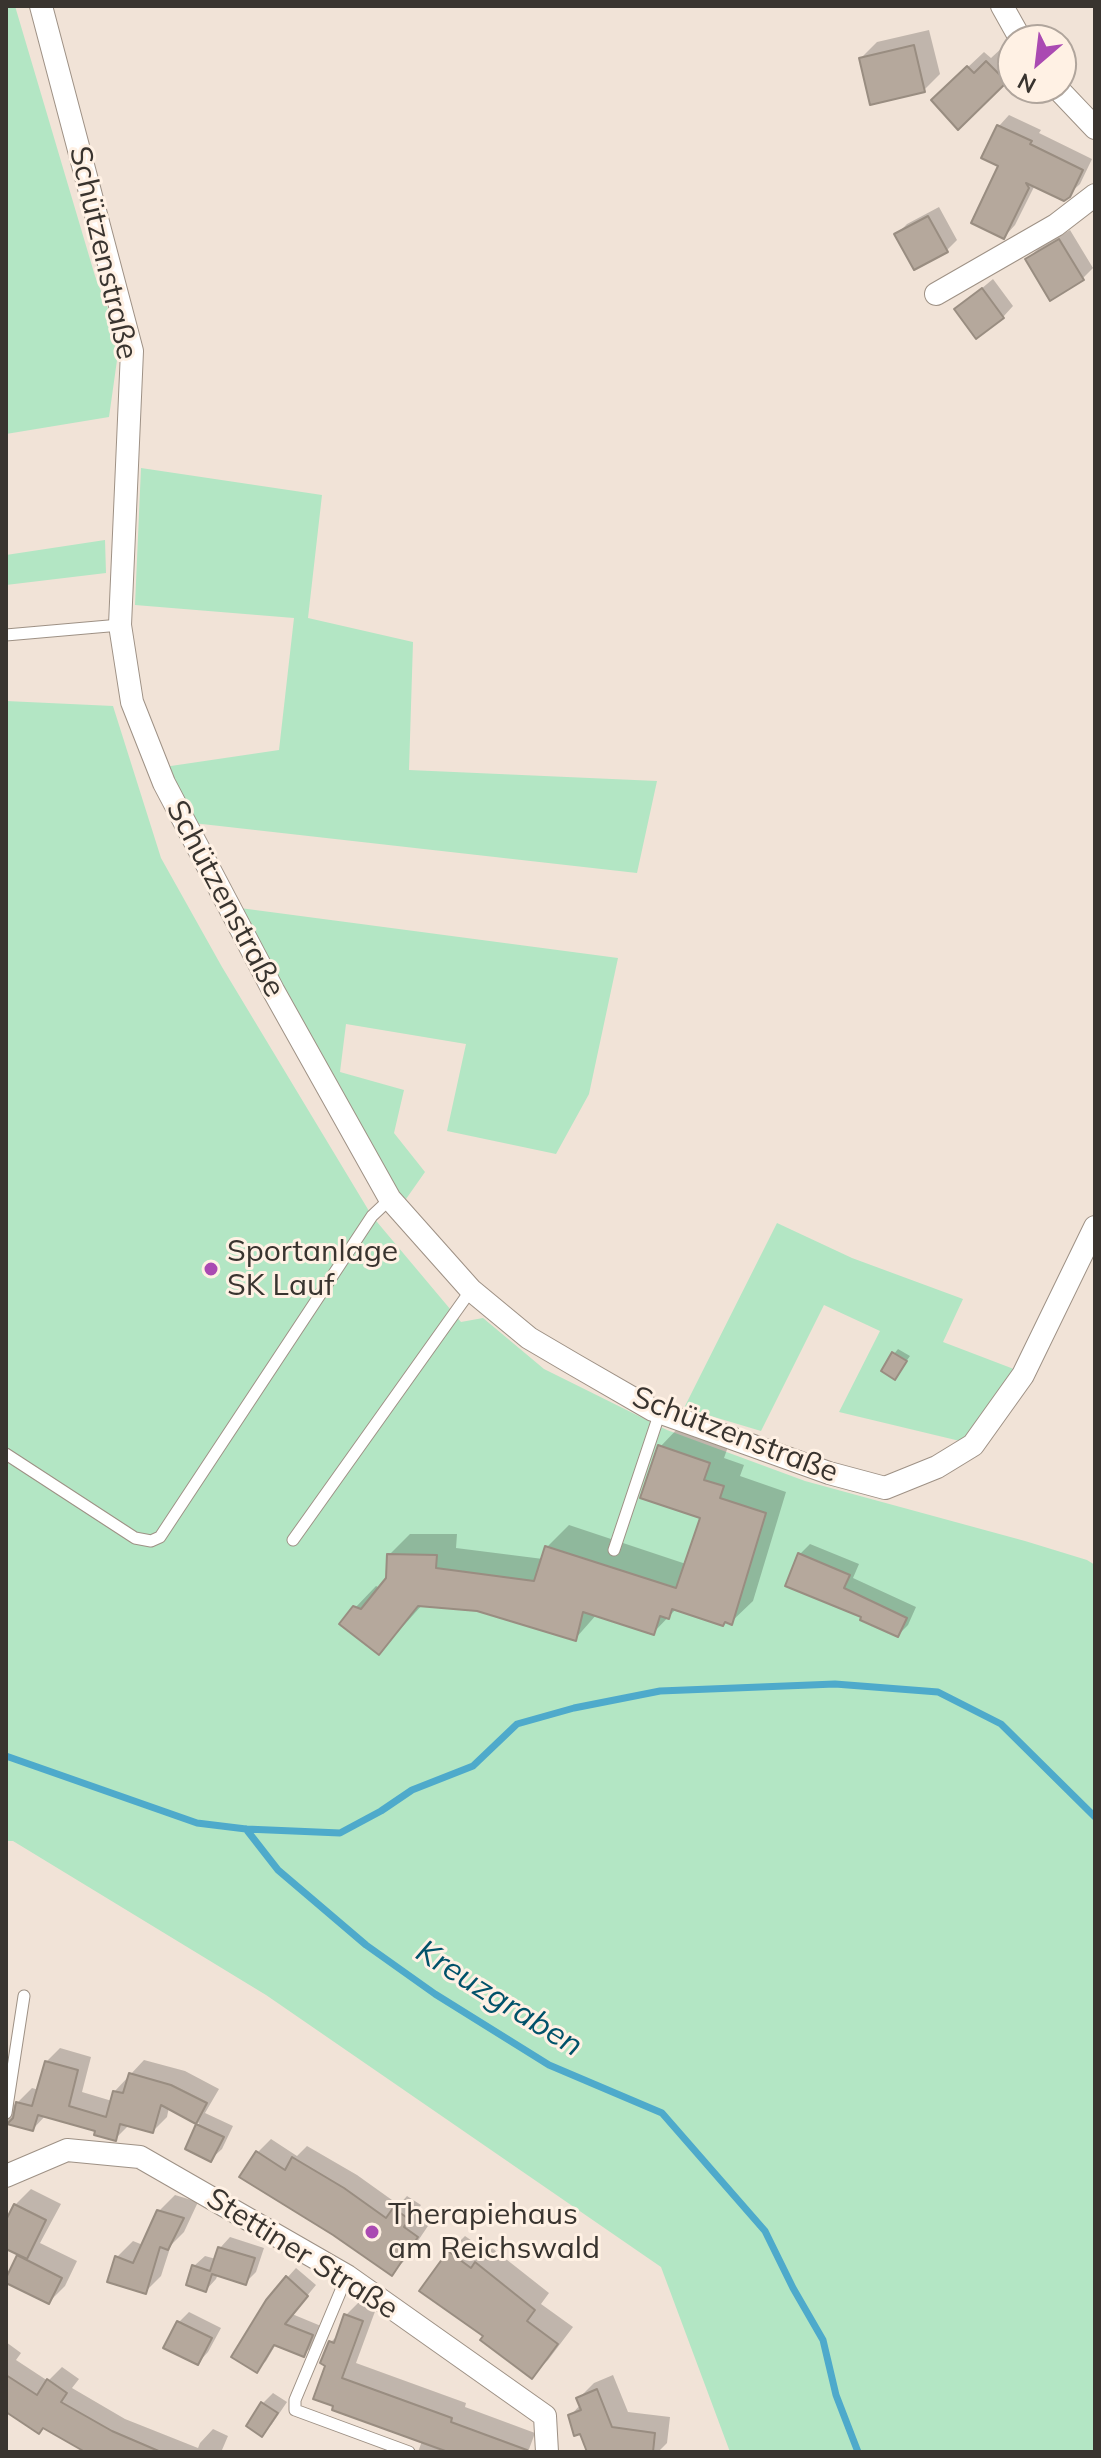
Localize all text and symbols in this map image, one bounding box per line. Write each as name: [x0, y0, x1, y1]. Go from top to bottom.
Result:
north arrow: [997, 24, 1077, 104]
text: N: [1013, 67, 1041, 100]
street label: Schützenstraße: [61, 143, 145, 363]
street label: Schützenstraße: [158, 795, 292, 1003]
place label: Sportanlage SK Lauf: [227, 1234, 398, 1304]
marker: Sportanlage SK Lauf: [202, 1260, 220, 1278]
street label: Schützenstraße: [627, 1379, 843, 1491]
water label: Kreuzgraben: [409, 1933, 589, 2065]
street label: Stettiner Straße: [200, 2181, 404, 2327]
place label: Therapiehaus am Reichswald: [388, 2197, 600, 2268]
marker: Therapiehaus am Reichswald: [363, 2223, 381, 2241]

